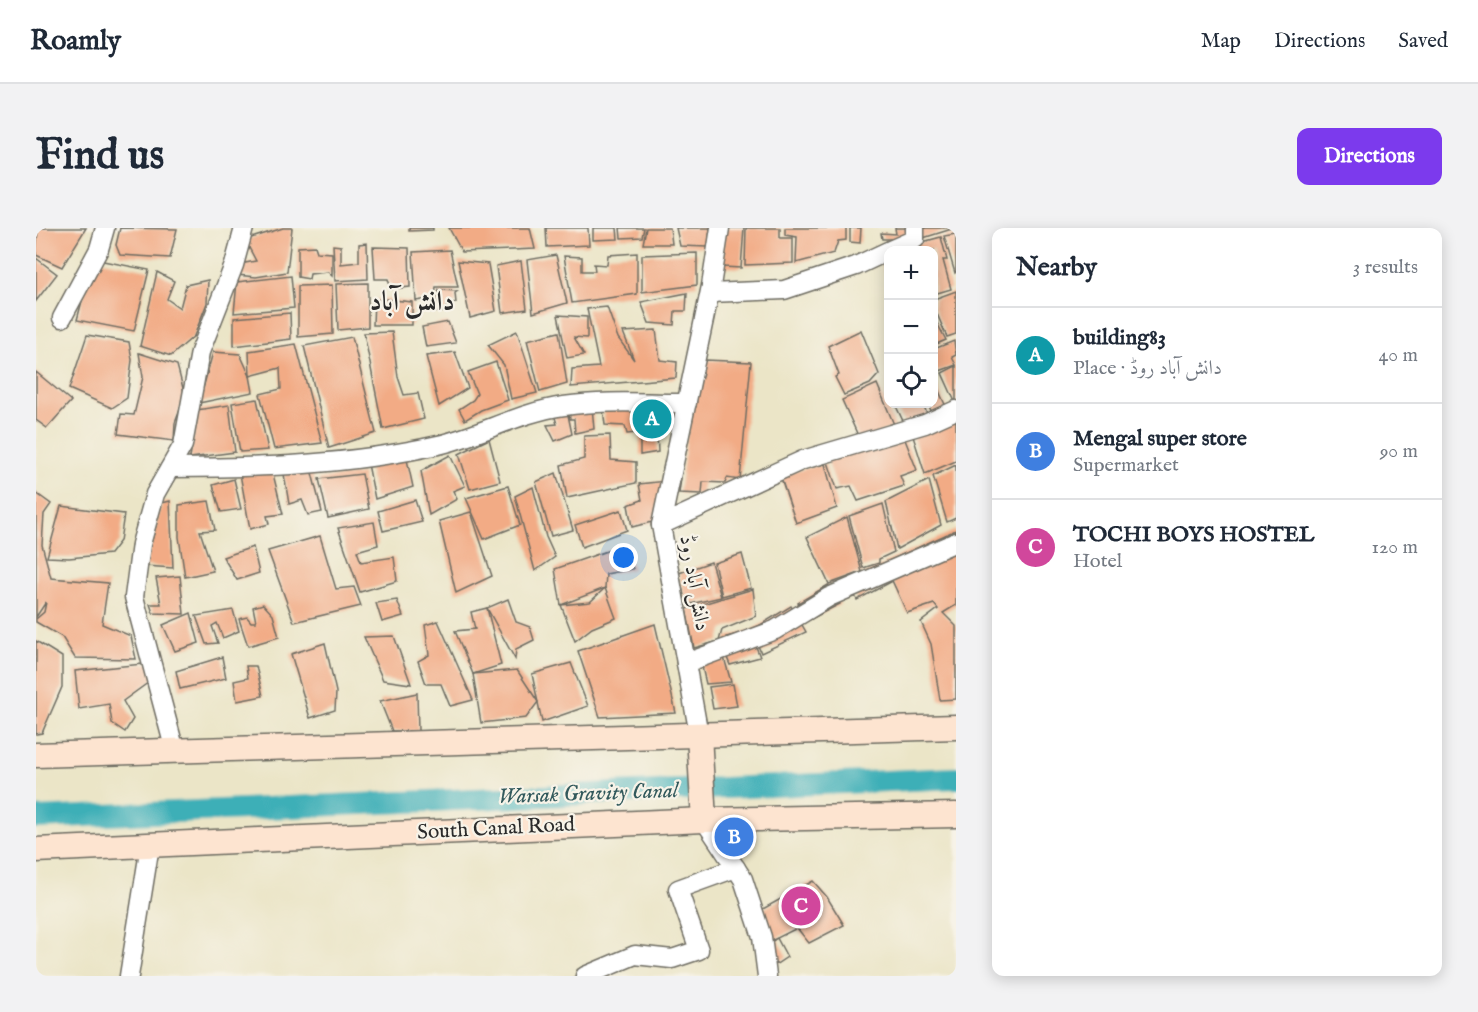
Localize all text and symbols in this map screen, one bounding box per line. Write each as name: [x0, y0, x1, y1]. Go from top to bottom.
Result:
text: Roamly: [30, 24, 121, 59]
text: Map: [1201, 28, 1241, 55]
text: Directions: [1274, 28, 1365, 55]
text: Saved: [1398, 28, 1448, 55]
button: Directions: [1297, 128, 1442, 185]
text: Find us: [36, 130, 164, 183]
map controls: [884, 246, 938, 408]
button: +: [884, 246, 938, 300]
text: Nearby: [1016, 251, 1097, 284]
text: 3 results: [1353, 255, 1418, 280]
district label: دانش آباد: [369, 284, 455, 320]
button: −: [884, 300, 938, 354]
text: building83: [1073, 324, 1166, 352]
text: A: [1029, 343, 1042, 368]
text: 40 m: [1379, 343, 1418, 368]
button: locate: [884, 354, 938, 408]
text: Place · دانش آباد روڈ: [1073, 356, 1222, 381]
pin: A: [632, 396, 672, 441]
text: Mengal super store: [1073, 425, 1247, 453]
text: B: [1029, 439, 1042, 464]
text: 90 m: [1380, 439, 1418, 464]
text: Supermarket: [1073, 453, 1179, 478]
text: TOCHI BOYS HOSTEL: [1073, 521, 1314, 549]
street label: دانش آباد روڈ: [672, 533, 717, 633]
text: C: [1028, 535, 1043, 560]
text: 120 m: [1372, 535, 1418, 560]
your location: [609, 543, 638, 572]
text: Hotel: [1073, 549, 1122, 574]
water label: Warsak Gravity Canal: [498, 777, 680, 811]
street label: South Canal Road: [416, 811, 576, 847]
pin: B: [714, 814, 754, 860]
pin: C: [782, 884, 820, 928]

